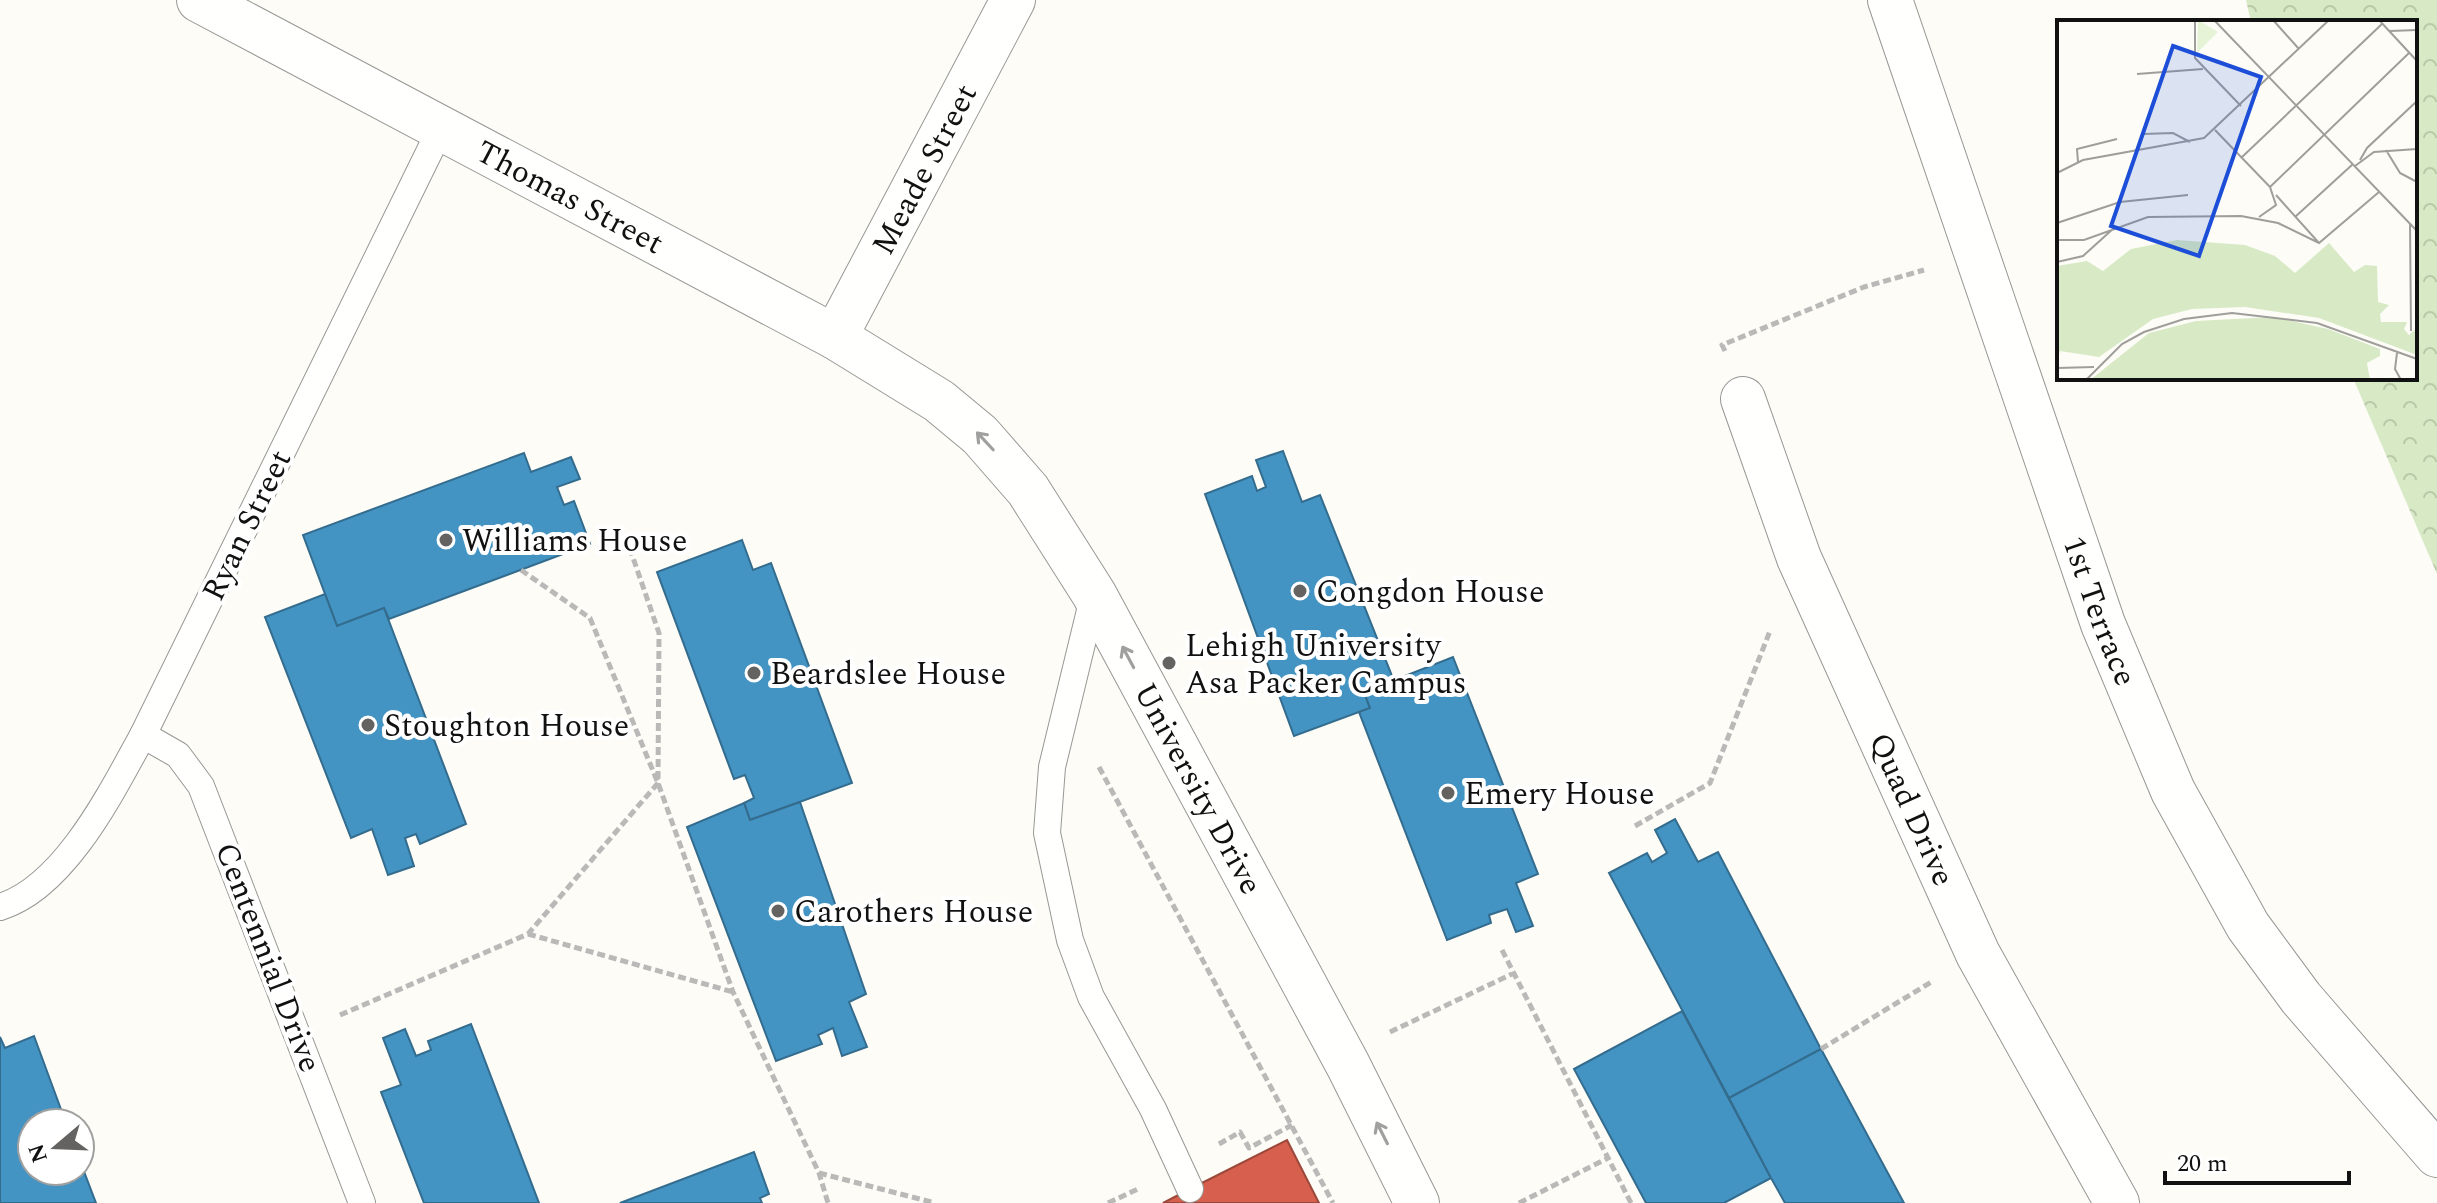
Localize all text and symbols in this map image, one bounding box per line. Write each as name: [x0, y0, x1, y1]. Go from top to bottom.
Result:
inset map: [2057, 20, 2417, 380]
street label: Meade Street: [860, 75, 990, 264]
street label: Thomas Street: [467, 128, 672, 268]
one-way arrow: [976, 432, 995, 451]
street label: Ryan Street: [190, 442, 305, 610]
place label: Williams House: [462, 517, 687, 566]
street label: 1st Terrace: [2049, 530, 2149, 694]
marker: Williams House: [437, 531, 455, 549]
place label: Congdon House: [1316, 568, 1544, 617]
marker: Congdon House: [1291, 582, 1309, 600]
place label: Lehigh University Asa Packer Campus: [1185, 622, 1467, 708]
one-way arrow: [1119, 646, 1135, 670]
place label: Beardslee House: [770, 650, 1006, 699]
marker: Lehigh University Asa Packer Campus: [1160, 654, 1178, 672]
marker: Beardslee House: [745, 664, 763, 682]
street label: University Drive: [1120, 674, 1275, 904]
place label: Stoughton House: [384, 702, 629, 751]
marker: Stoughton House: [359, 716, 377, 734]
street label: Quad Drive: [1855, 725, 1967, 894]
place label: Emery House: [1464, 770, 1654, 819]
marker: Emery House: [1439, 784, 1457, 802]
street label: Centennial Drive: [201, 836, 334, 1080]
place label: Carothers House: [794, 888, 1033, 937]
marker: Carothers House: [769, 902, 787, 920]
north arrow: [16, 1107, 96, 1187]
one-way arrow: [1374, 1122, 1390, 1146]
scale bar: [2165, 1135, 2349, 1185]
text: N: [20, 1139, 57, 1167]
text: 20 m: [2177, 1146, 2228, 1182]

